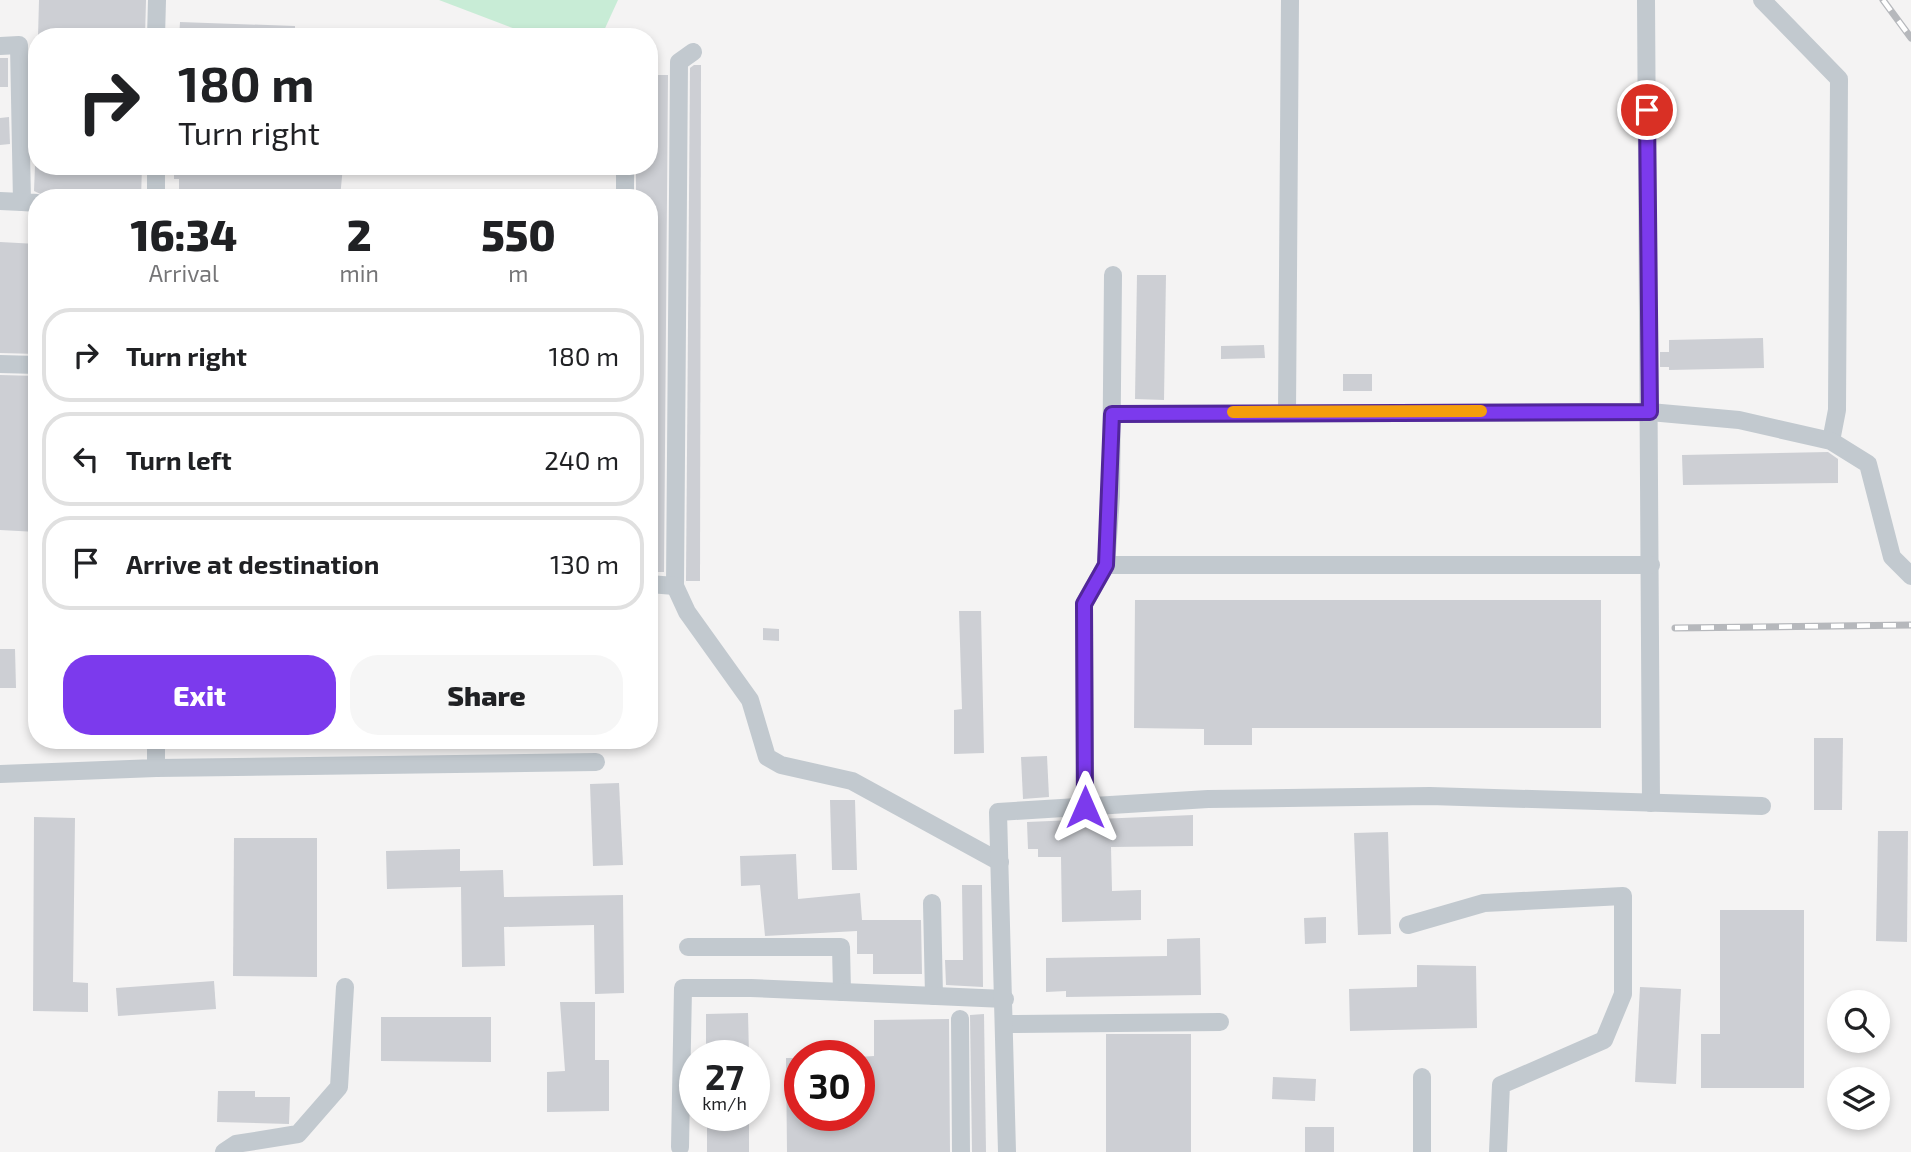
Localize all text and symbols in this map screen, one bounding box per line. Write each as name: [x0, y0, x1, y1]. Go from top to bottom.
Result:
text: 180 m: [178, 53, 314, 112]
icon: right: [63, 56, 154, 147]
pin: [1617, 80, 1677, 140]
icon: arrive: [1628, 91, 1666, 129]
text: Turn right: [178, 113, 320, 151]
text: 16:34: [130, 209, 237, 259]
text: 2: [347, 209, 372, 259]
text: 550: [481, 209, 556, 259]
text: Arrival: [149, 259, 219, 287]
text: min: [340, 259, 379, 287]
text: m: [508, 259, 528, 287]
icon: right: [67, 336, 105, 374]
text: Turn right: [126, 340, 247, 371]
text: 180 m: [549, 340, 619, 371]
icon: left: [67, 440, 105, 478]
text: Turn left: [126, 444, 232, 475]
text: 240 m: [544, 444, 619, 475]
icon: arrive: [67, 544, 105, 582]
text: Arrive at destination: [126, 548, 379, 579]
text: 130 m: [550, 548, 619, 579]
button: Exit: [63, 655, 336, 735]
button: Share: [350, 655, 623, 735]
position arrow: [1048, 770, 1122, 844]
map controls: [1827, 990, 1890, 1130]
button: search: [1827, 990, 1890, 1053]
speed limit sign: 30: [784, 1040, 875, 1131]
text: 27: [705, 1055, 744, 1097]
button: layers: [1827, 1067, 1890, 1130]
text: km/h: [702, 1092, 747, 1114]

